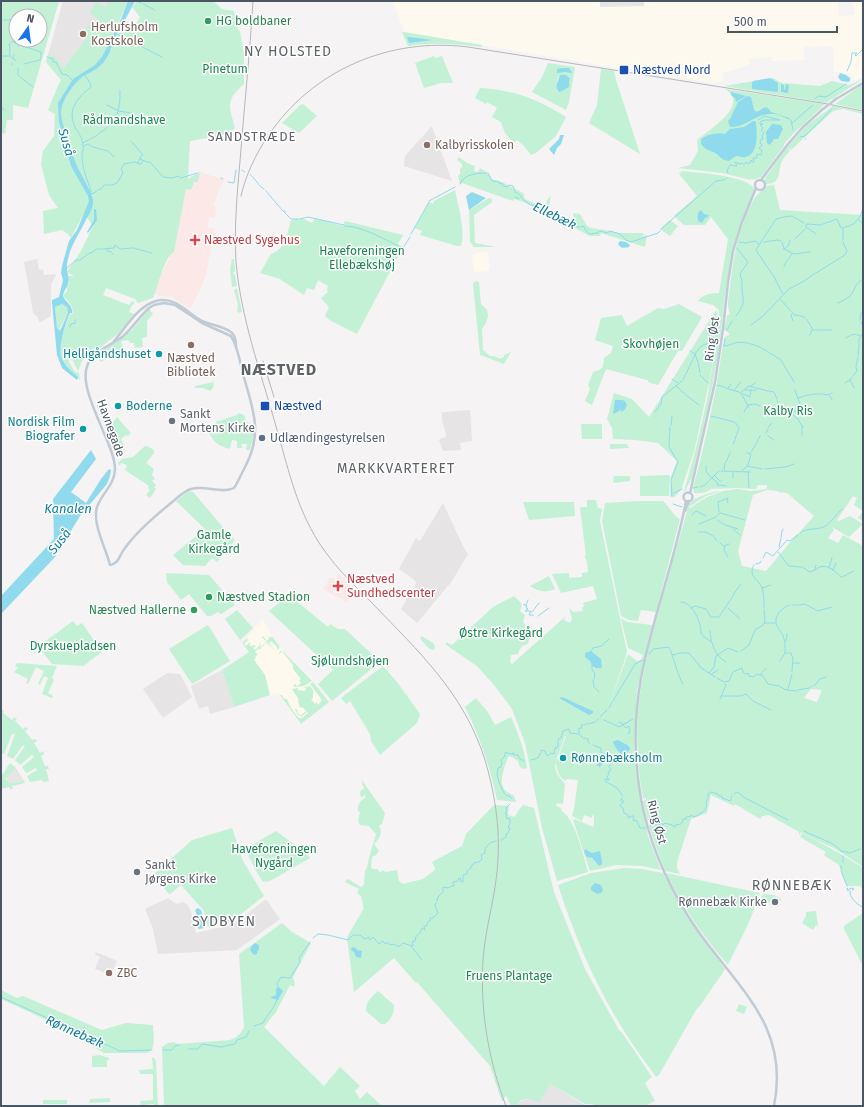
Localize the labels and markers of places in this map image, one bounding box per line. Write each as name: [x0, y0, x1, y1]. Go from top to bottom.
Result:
place label: HG boldbaner: [216, 14, 292, 28]
marker: HG boldbaner: [203, 16, 213, 26]
place label: Herlufsholm Kostskole: [91, 20, 158, 48]
marker: Herlufsholm Kostskole: [78, 29, 88, 39]
place label: Næstved Nord: [633, 63, 711, 77]
marker: Næstved Nord: [618, 64, 630, 76]
place label: Kalbyrisskolen: [435, 138, 514, 152]
marker: Kalbyrisskolen: [422, 140, 432, 150]
place label: Næstved Sygehus: [204, 233, 300, 247]
marker: Næstved Sygehus: [189, 234, 201, 246]
marker: Næstved Bibliotek: [186, 340, 196, 350]
place label: Helligåndshuset: [63, 347, 152, 361]
marker: Helligåndshuset: [154, 349, 164, 359]
place label: Næstved Bibliotek: [167, 351, 216, 379]
place label: Boderne: [126, 399, 172, 413]
place label: Næstved: [274, 399, 322, 413]
marker: Næstved: [259, 400, 271, 412]
marker: Boderne: [113, 401, 123, 411]
place label: Sankt Mortens Kirke: [180, 407, 255, 435]
place label: Nordisk Film Biografer: [7, 415, 75, 443]
marker: Sankt Mortens Kirke: [167, 416, 177, 426]
marker: Nordisk Film Biografer: [78, 424, 88, 434]
place label: Udlændingestyrelsen: [270, 431, 385, 445]
marker: Udlændingestyrelsen: [257, 433, 267, 443]
place label: Næstved Sundhedscenter: [347, 572, 436, 600]
marker: Næstved Sundhedscenter: [332, 580, 344, 592]
place label: Næstved Stadion: [217, 590, 310, 604]
marker: Næstved Stadion: [204, 592, 214, 602]
place label: Næstved Hallerne: [89, 603, 186, 617]
marker: Næstved Hallerne: [189, 605, 199, 615]
place label: Rønnebæksholm: [571, 751, 662, 765]
marker: Rønnebæksholm: [558, 753, 568, 763]
place label: Sankt Jørgens Kirke: [145, 858, 216, 886]
marker: Sankt Jørgens Kirke: [132, 867, 142, 877]
place label: Rønnebæk Kirke: [678, 895, 767, 909]
marker: Rønnebæk Kirke: [770, 897, 780, 907]
place label: ZBC: [117, 966, 138, 980]
marker: ZBC: [104, 968, 114, 978]

